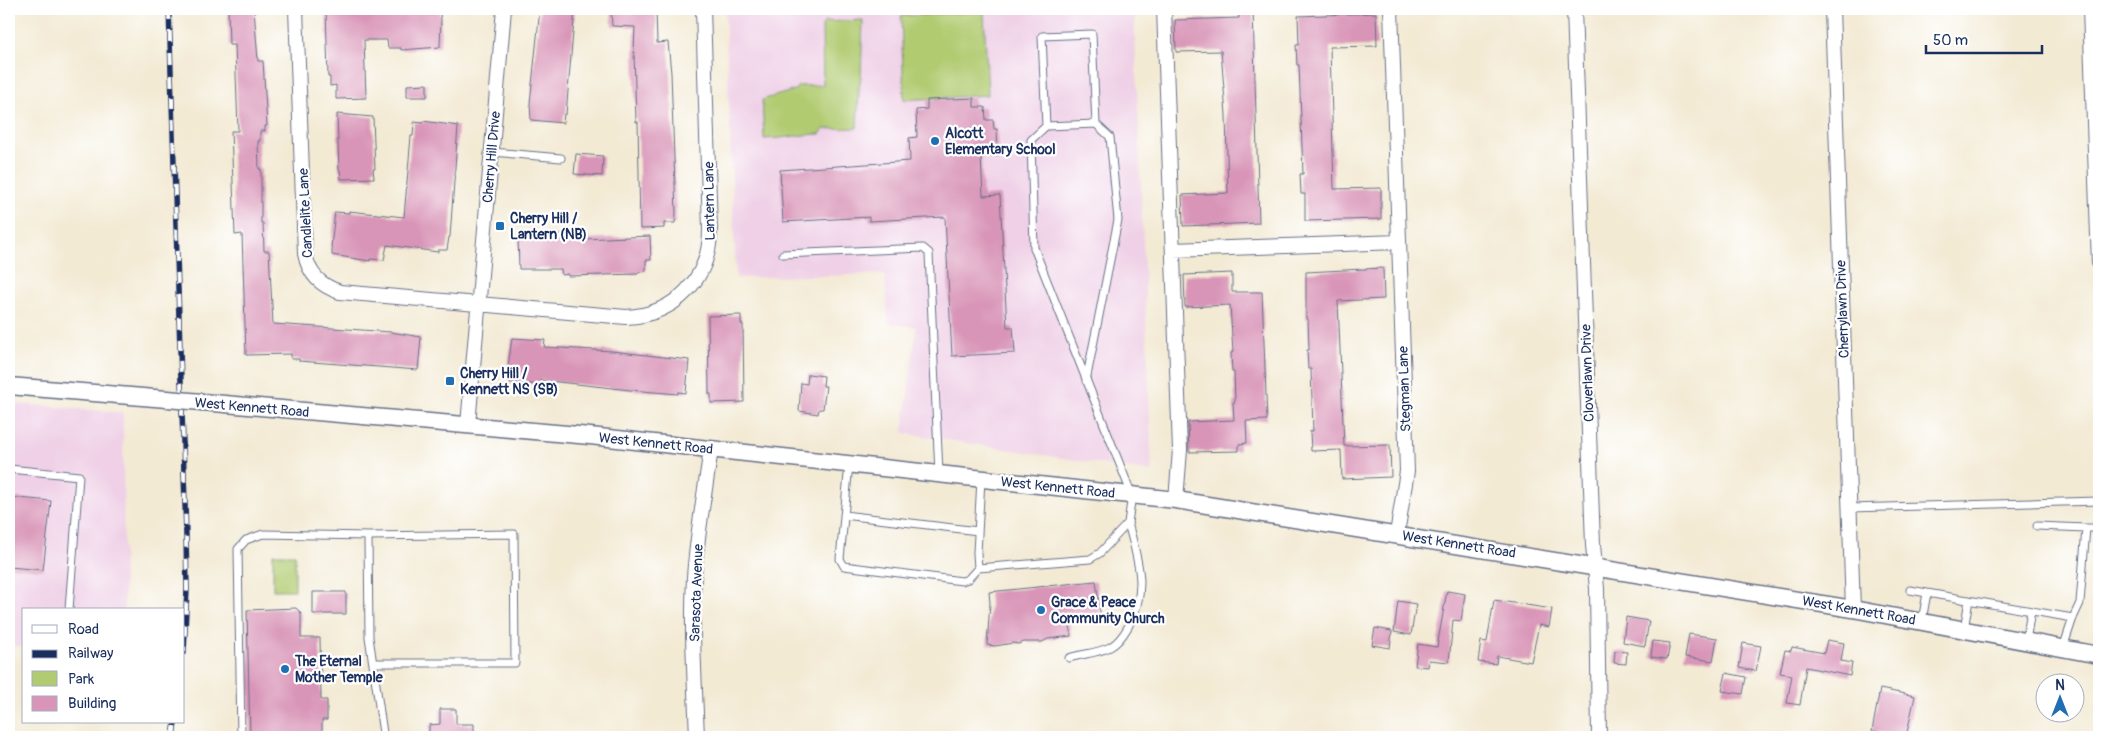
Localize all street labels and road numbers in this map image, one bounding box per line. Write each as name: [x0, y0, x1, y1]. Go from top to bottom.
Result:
street label: Cherry Hill Drive: [479, 110, 504, 204]
street label: Lantern Lane: [700, 161, 719, 241]
street label: Candlelite Lane: [295, 168, 316, 258]
street label: Cherrylawn Drive: [1832, 260, 1853, 358]
street label: Cloverlawn Drive: [1577, 324, 1598, 422]
street label: Stegman Lane: [1395, 346, 1414, 432]
street label: West Kennett Road: [194, 394, 310, 421]
street label: West Kennett Road: [598, 429, 714, 458]
street label: West Kennett Road: [1000, 473, 1116, 502]
street label: West Kennett Road: [1401, 527, 1517, 562]
street label: Sarasota Avenue: [686, 544, 707, 642]
street label: West Kennett Road: [1801, 592, 1917, 629]

